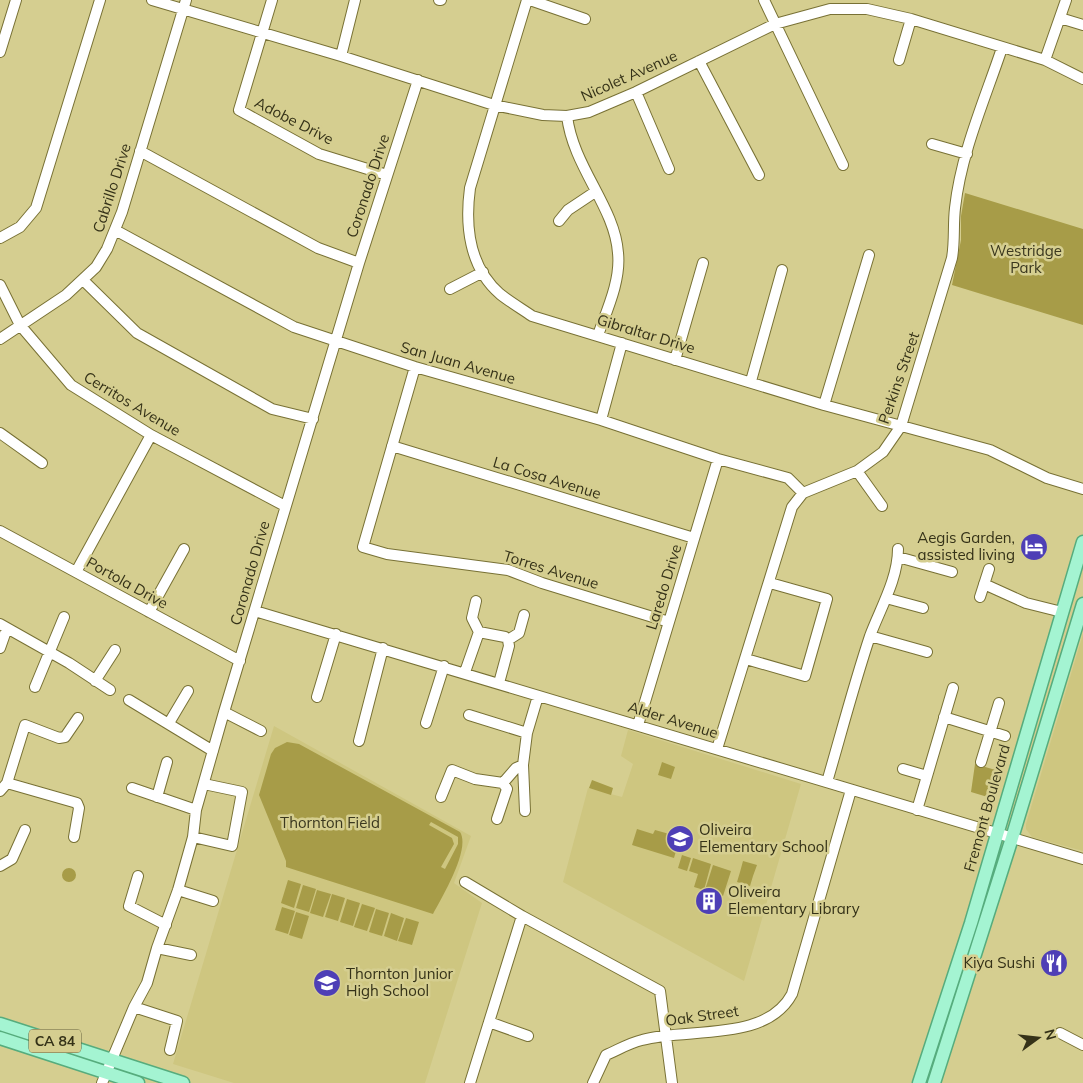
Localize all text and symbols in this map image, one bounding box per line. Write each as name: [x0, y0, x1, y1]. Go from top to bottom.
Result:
street label: Nicolet Avenue: [578, 46, 680, 105]
street label: Adobe Drive: [252, 93, 337, 149]
street label: Coronado Drive: [342, 132, 393, 240]
street label: Cabrillo Drive: [88, 141, 135, 235]
park label: Westridge Park: [990, 241, 1062, 277]
street label: Gibraltar Drive: [595, 310, 697, 357]
street label: Perkins Street: [874, 329, 923, 426]
street label: San Juan Avenue: [399, 337, 518, 388]
street label: Cerritos Avenue: [80, 367, 184, 440]
street label: La Cosa Avenue: [491, 452, 603, 503]
street label: Coronado Drive: [226, 518, 273, 627]
place label: Aegis Garden, assisted living: [917, 528, 1015, 564]
hotel icon: Aegis Garden, assisted living: [1019, 532, 1049, 562]
street label: Laredo Drive: [642, 542, 686, 632]
street label: Torres Avenue: [501, 546, 601, 593]
street label: Portola Drive: [83, 552, 171, 613]
street label: Alder Avenue: [626, 697, 721, 742]
street label: Fremont Boulevard: [959, 742, 1014, 874]
park label: Thornton Field: [280, 813, 380, 832]
place label: Oliveira Elementary School: [699, 820, 828, 856]
school or university icon: Oliveira Elementary School: [665, 824, 695, 854]
place label: Oliveira Elementary Library: [728, 882, 860, 918]
building icon: Oliveira Elementary Library: [694, 886, 724, 916]
restaurant icon: Kiya Sushi: [1039, 948, 1069, 978]
place label: Kiya Sushi: [963, 953, 1035, 972]
place label: Thornton Junior High School: [346, 964, 454, 1000]
school or university icon: Thornton Junior High School: [312, 968, 342, 998]
street label: Oak Street: [664, 1001, 740, 1030]
north arrow: [1013, 1013, 1063, 1063]
text: N: [1040, 1027, 1061, 1042]
road number: CA 84: [29, 1030, 81, 1052]

